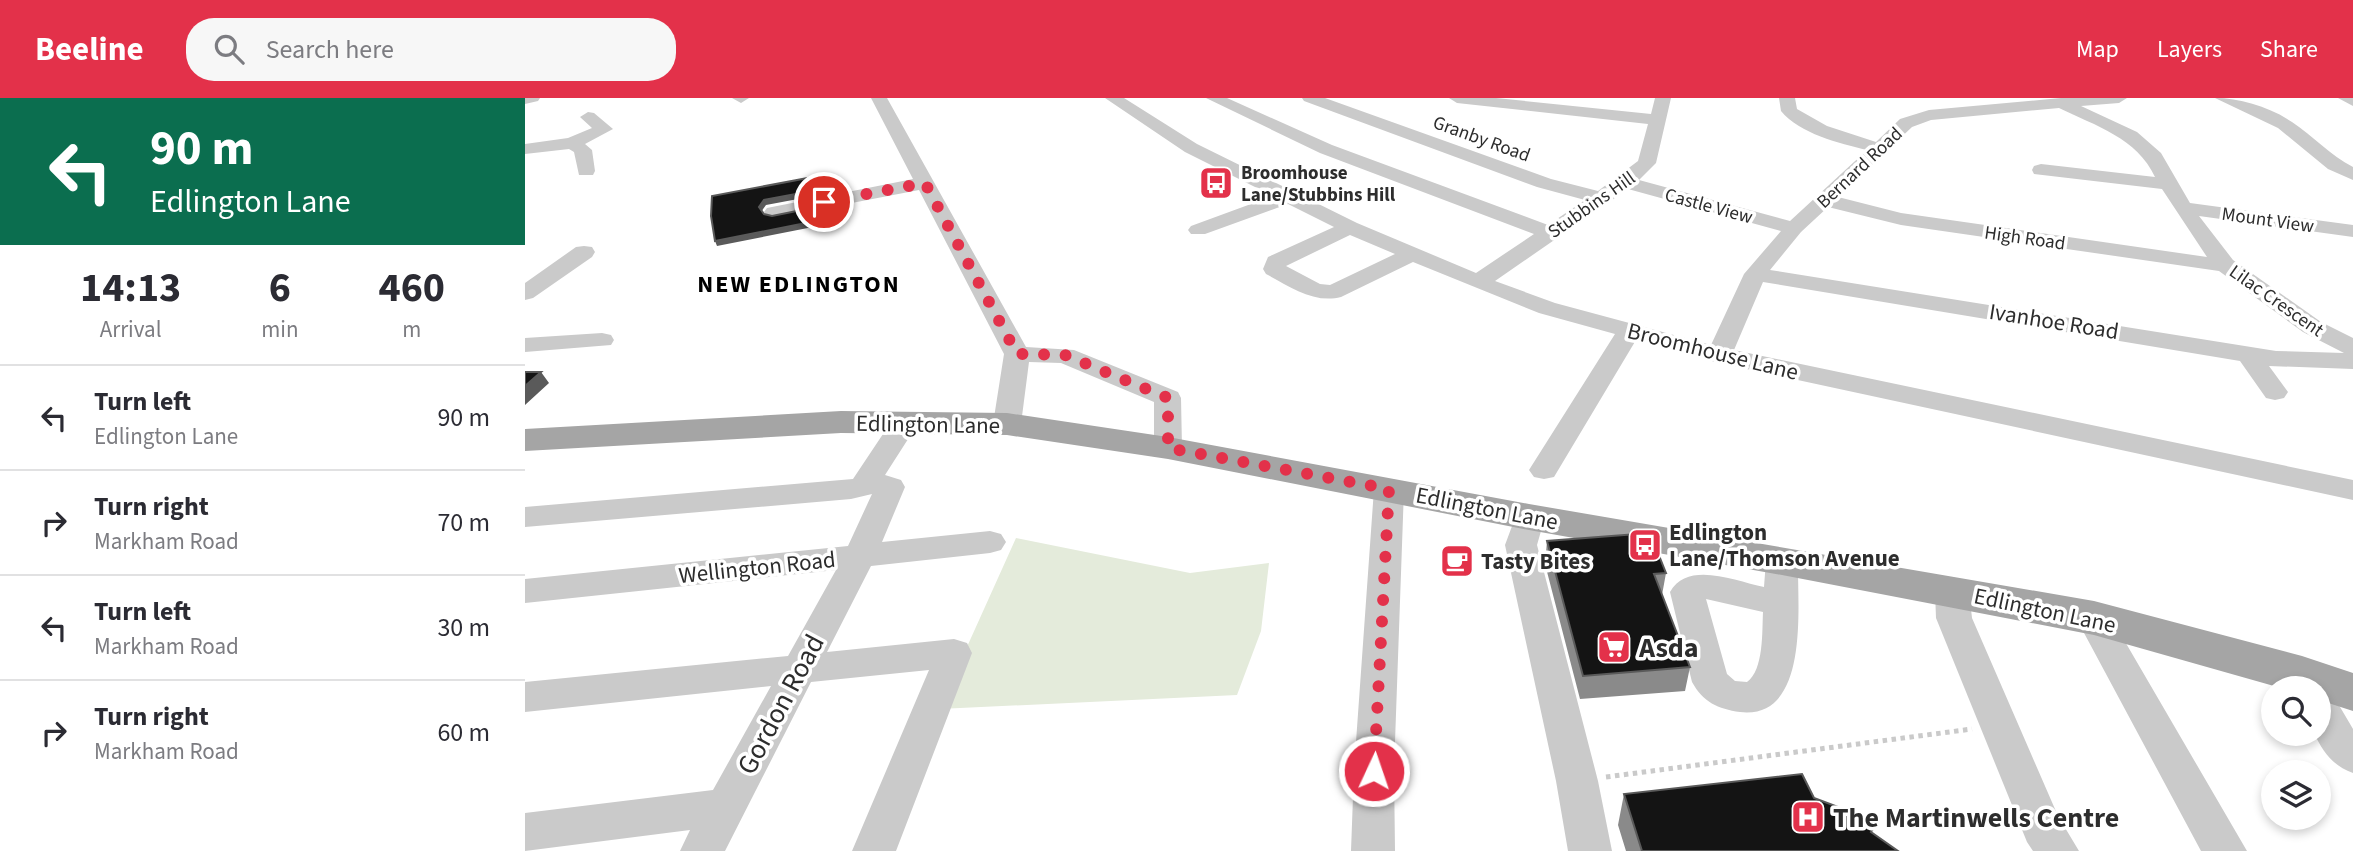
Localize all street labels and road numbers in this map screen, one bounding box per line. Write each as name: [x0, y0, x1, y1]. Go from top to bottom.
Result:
street label: Granby Road: [1429, 109, 1534, 169]
street label: Bernard Road: [1811, 121, 1909, 215]
street label: Stubbins Hill: [1543, 165, 1641, 245]
street label: Castle View: [1662, 182, 1756, 231]
street label: Mount View: [2220, 201, 2316, 240]
street label: High Road: [1983, 219, 2067, 258]
street label: Lilac Crescent: [2223, 259, 2329, 344]
street label: Ivanhoe Road: [1987, 295, 2121, 348]
street label: Broomhouse Lane: [1624, 314, 1802, 389]
street label: Edlington Lane: [856, 407, 1000, 442]
street label: Edlington Lane: [1413, 479, 1561, 538]
street label: Wellington Road: [677, 543, 837, 592]
street label: Edlington Lane: [1971, 579, 2119, 642]
street label: Gordon Road: [727, 627, 835, 782]

